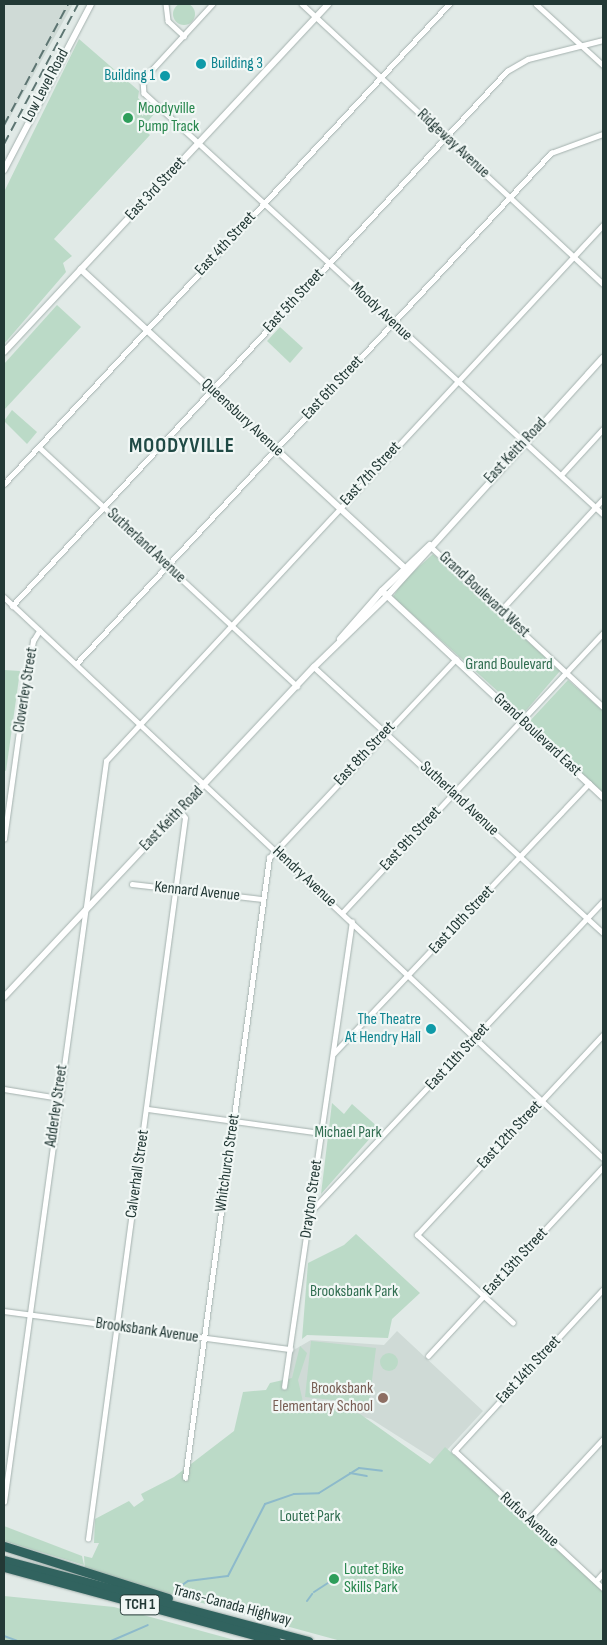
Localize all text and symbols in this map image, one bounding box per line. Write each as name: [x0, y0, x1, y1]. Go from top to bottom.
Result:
street label: Low Level Road: [19, 46, 73, 126]
place label: Building 3: [211, 54, 263, 74]
marker: Building 3: [195, 58, 207, 70]
place label: Building 1: [104, 66, 155, 86]
marker: Building 1: [159, 70, 171, 82]
place label: Moodyville Pump Track: [138, 99, 199, 137]
street label: Ridgeway Avenue: [413, 105, 493, 183]
marker: Moodyville Pump Track: [122, 112, 134, 124]
street label: East 3rd Street: [122, 153, 190, 225]
street label: East 4th Street: [192, 208, 260, 280]
street label: East 5th Street: [260, 265, 328, 337]
street label: Moody Avenue: [346, 279, 416, 345]
street label: East 6th Street: [298, 352, 368, 424]
street label: Queensbury Avenue: [197, 375, 287, 461]
street label: East Keith Road: [481, 414, 551, 488]
district label: MOODYVILLE: [128, 433, 236, 459]
street label: East 7th Street: [337, 438, 405, 510]
street label: Sutherland Avenue: [103, 505, 189, 587]
street label: Grand Boulevard West: [435, 548, 533, 642]
street label: Cloverley Street: [10, 646, 42, 734]
park label: Grand Boulevard: [465, 655, 553, 675]
street label: Grand Boulevard East: [489, 689, 585, 781]
street label: East 8th Street: [330, 718, 400, 790]
street label: Sutherland Avenue: [416, 758, 502, 840]
street label: East Keith Road: [136, 782, 208, 856]
street label: East 9th Street: [376, 803, 446, 875]
street label: Hendry Avenue: [268, 842, 340, 912]
street label: Kennard Avenue: [153, 878, 241, 906]
street label: East 10th Street: [426, 882, 498, 958]
place label: The Theatre At Hendry Hall: [345, 1010, 421, 1048]
street label: East 11th Street: [422, 1019, 494, 1095]
marker: The Theatre At Hendry Hall: [425, 1023, 437, 1035]
street label: Adderley Street: [42, 1064, 72, 1148]
street label: East 12th Street: [474, 1097, 546, 1173]
street label: Whitchurch Street: [212, 1113, 244, 1213]
park label: Michael Park: [314, 1123, 382, 1143]
street label: Calverhall Street: [122, 1129, 154, 1219]
street label: Drayton Street: [297, 1158, 327, 1240]
street label: East 13th Street: [480, 1224, 552, 1300]
park label: Brooksbank Park: [310, 1282, 398, 1302]
street label: Brooksbank Avenue: [94, 1314, 200, 1348]
street label: East 14th Street: [493, 1332, 565, 1408]
place label: Brooksbank Elementary School: [273, 1379, 373, 1417]
marker: Brooksbank Elementary School: [377, 1392, 389, 1404]
street label: Rufus Avenue: [496, 1489, 562, 1551]
park label: Loutet Park: [279, 1507, 341, 1527]
place label: Loutet Bike Skills Park: [344, 1560, 404, 1598]
marker: Loutet Bike Skills Park: [328, 1573, 340, 1585]
street label: Trans-Canada Highway: [171, 1581, 293, 1631]
road number: TCH 1: [119, 1592, 161, 1618]

